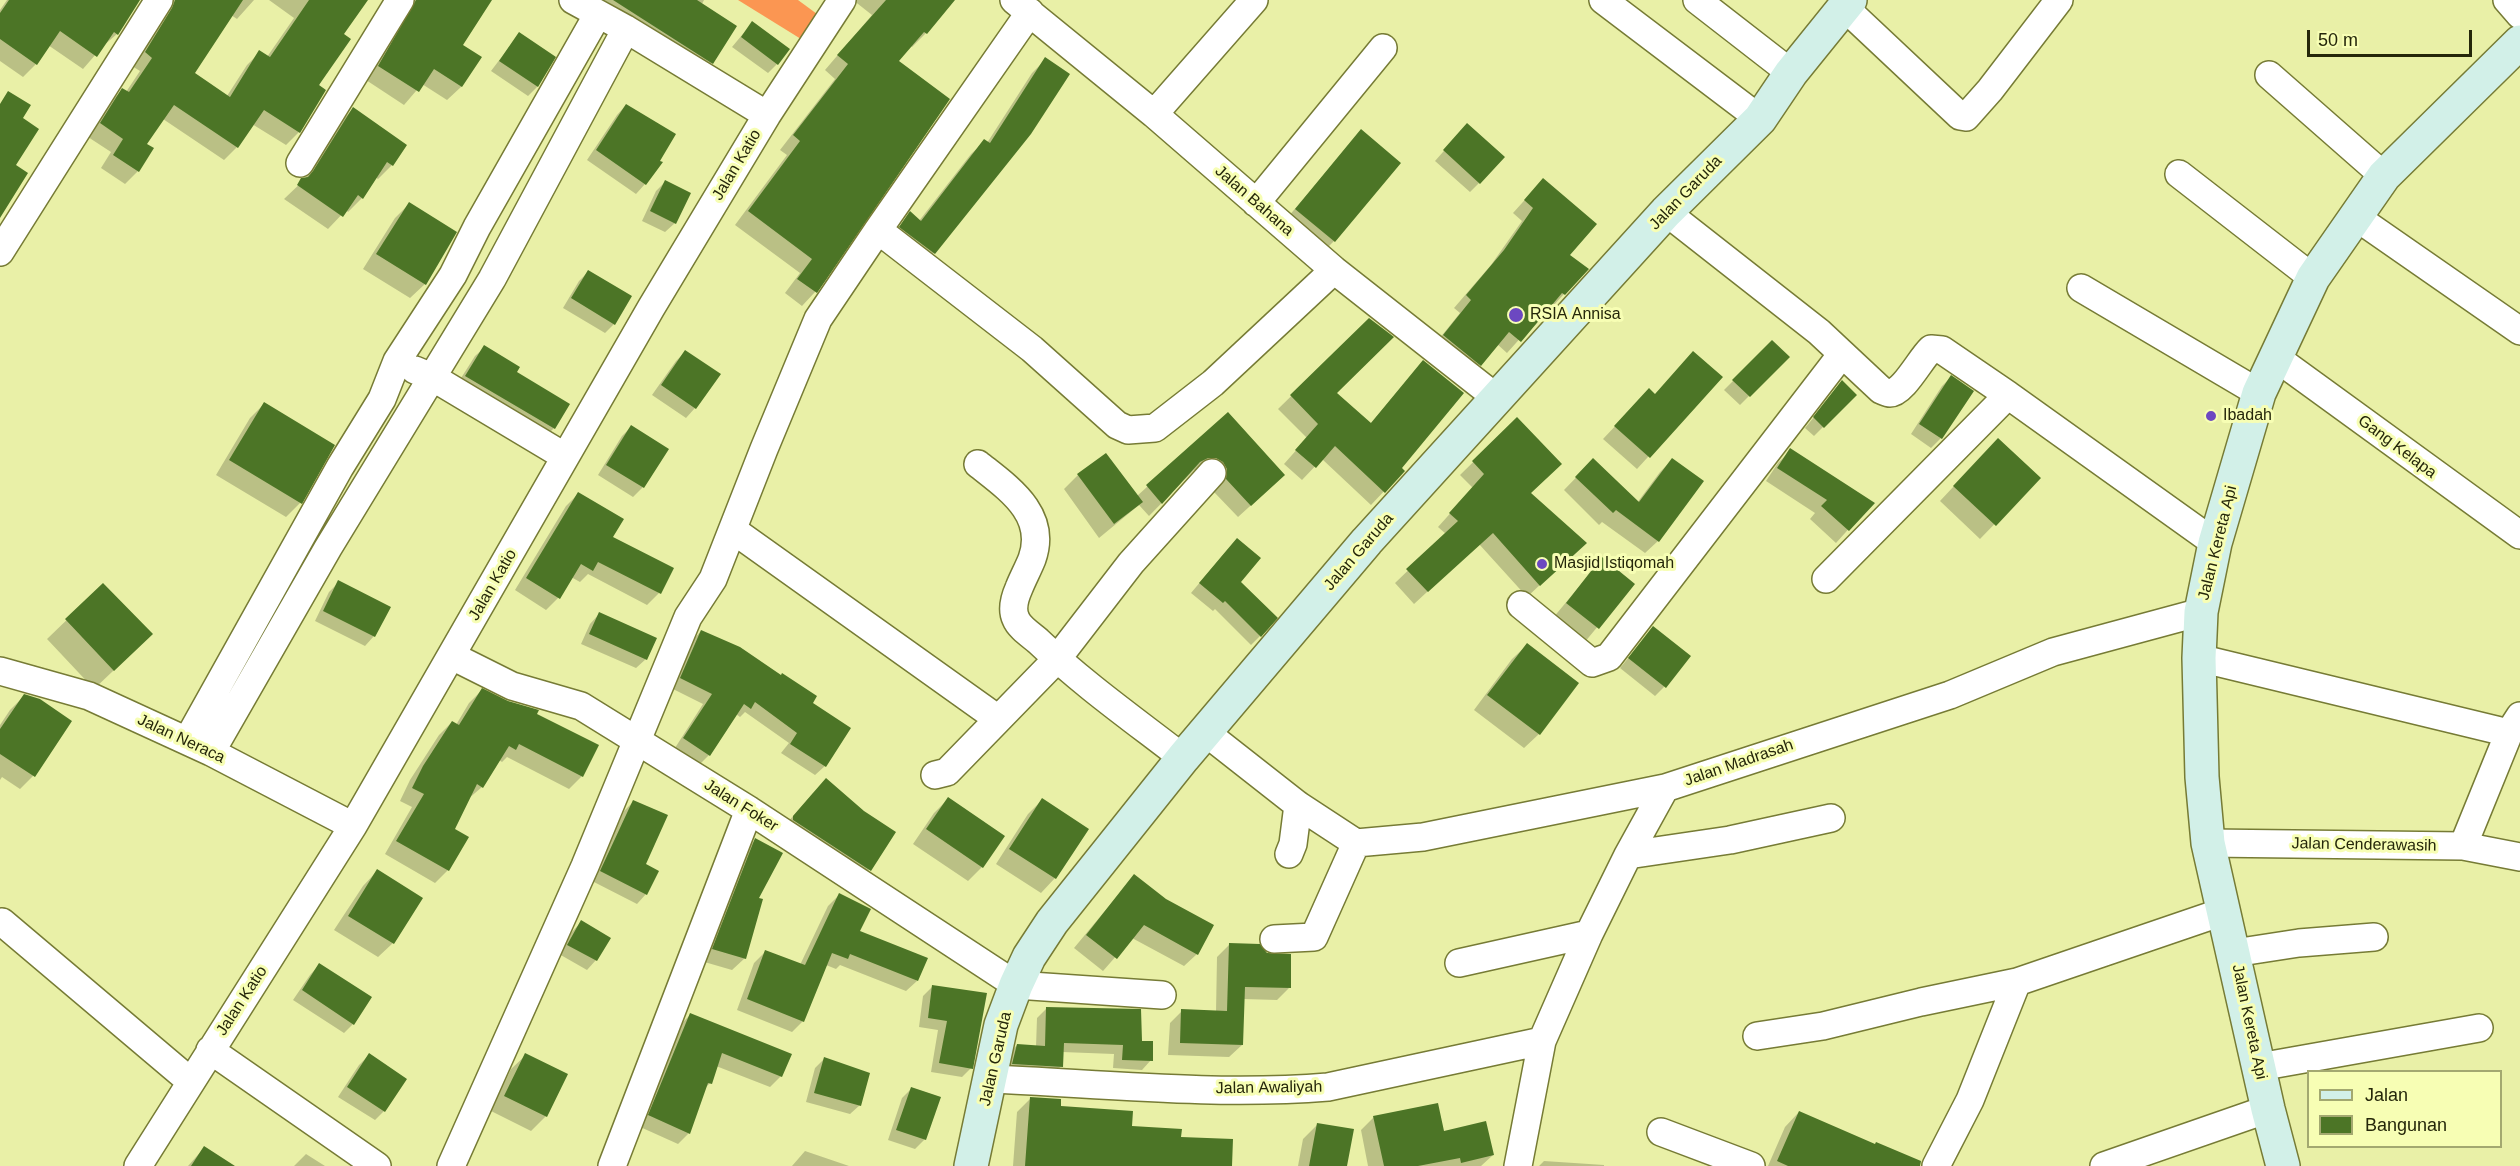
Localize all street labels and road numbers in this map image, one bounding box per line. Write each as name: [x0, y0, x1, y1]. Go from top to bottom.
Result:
street label: Jalan Katio: [708, 126, 766, 204]
street label: Jalan Garuda: [1646, 152, 1726, 234]
street label: Jalan Bahana: [1211, 162, 1297, 240]
street label: Gang Kelapa: [2354, 411, 2440, 483]
street label: Jalan Kereta Api: [2194, 484, 2242, 602]
street label: Jalan Garuda: [1320, 509, 1398, 595]
street label: Jalan Katio: [465, 546, 521, 624]
street label: Jalan Neraca: [134, 710, 228, 768]
street label: Jalan Madrasah: [1682, 735, 1796, 791]
street label: Jalan Foker: [700, 776, 782, 836]
street label: Jalan Cenderawasih: [2291, 834, 2437, 856]
street label: Jalan Katio: [212, 963, 272, 1039]
street label: Jalan Kereta Api: [2227, 963, 2271, 1081]
street label: Jalan Garuda: [976, 1010, 1016, 1108]
street label: Jalan Awaliyah: [1216, 1077, 1322, 1099]

